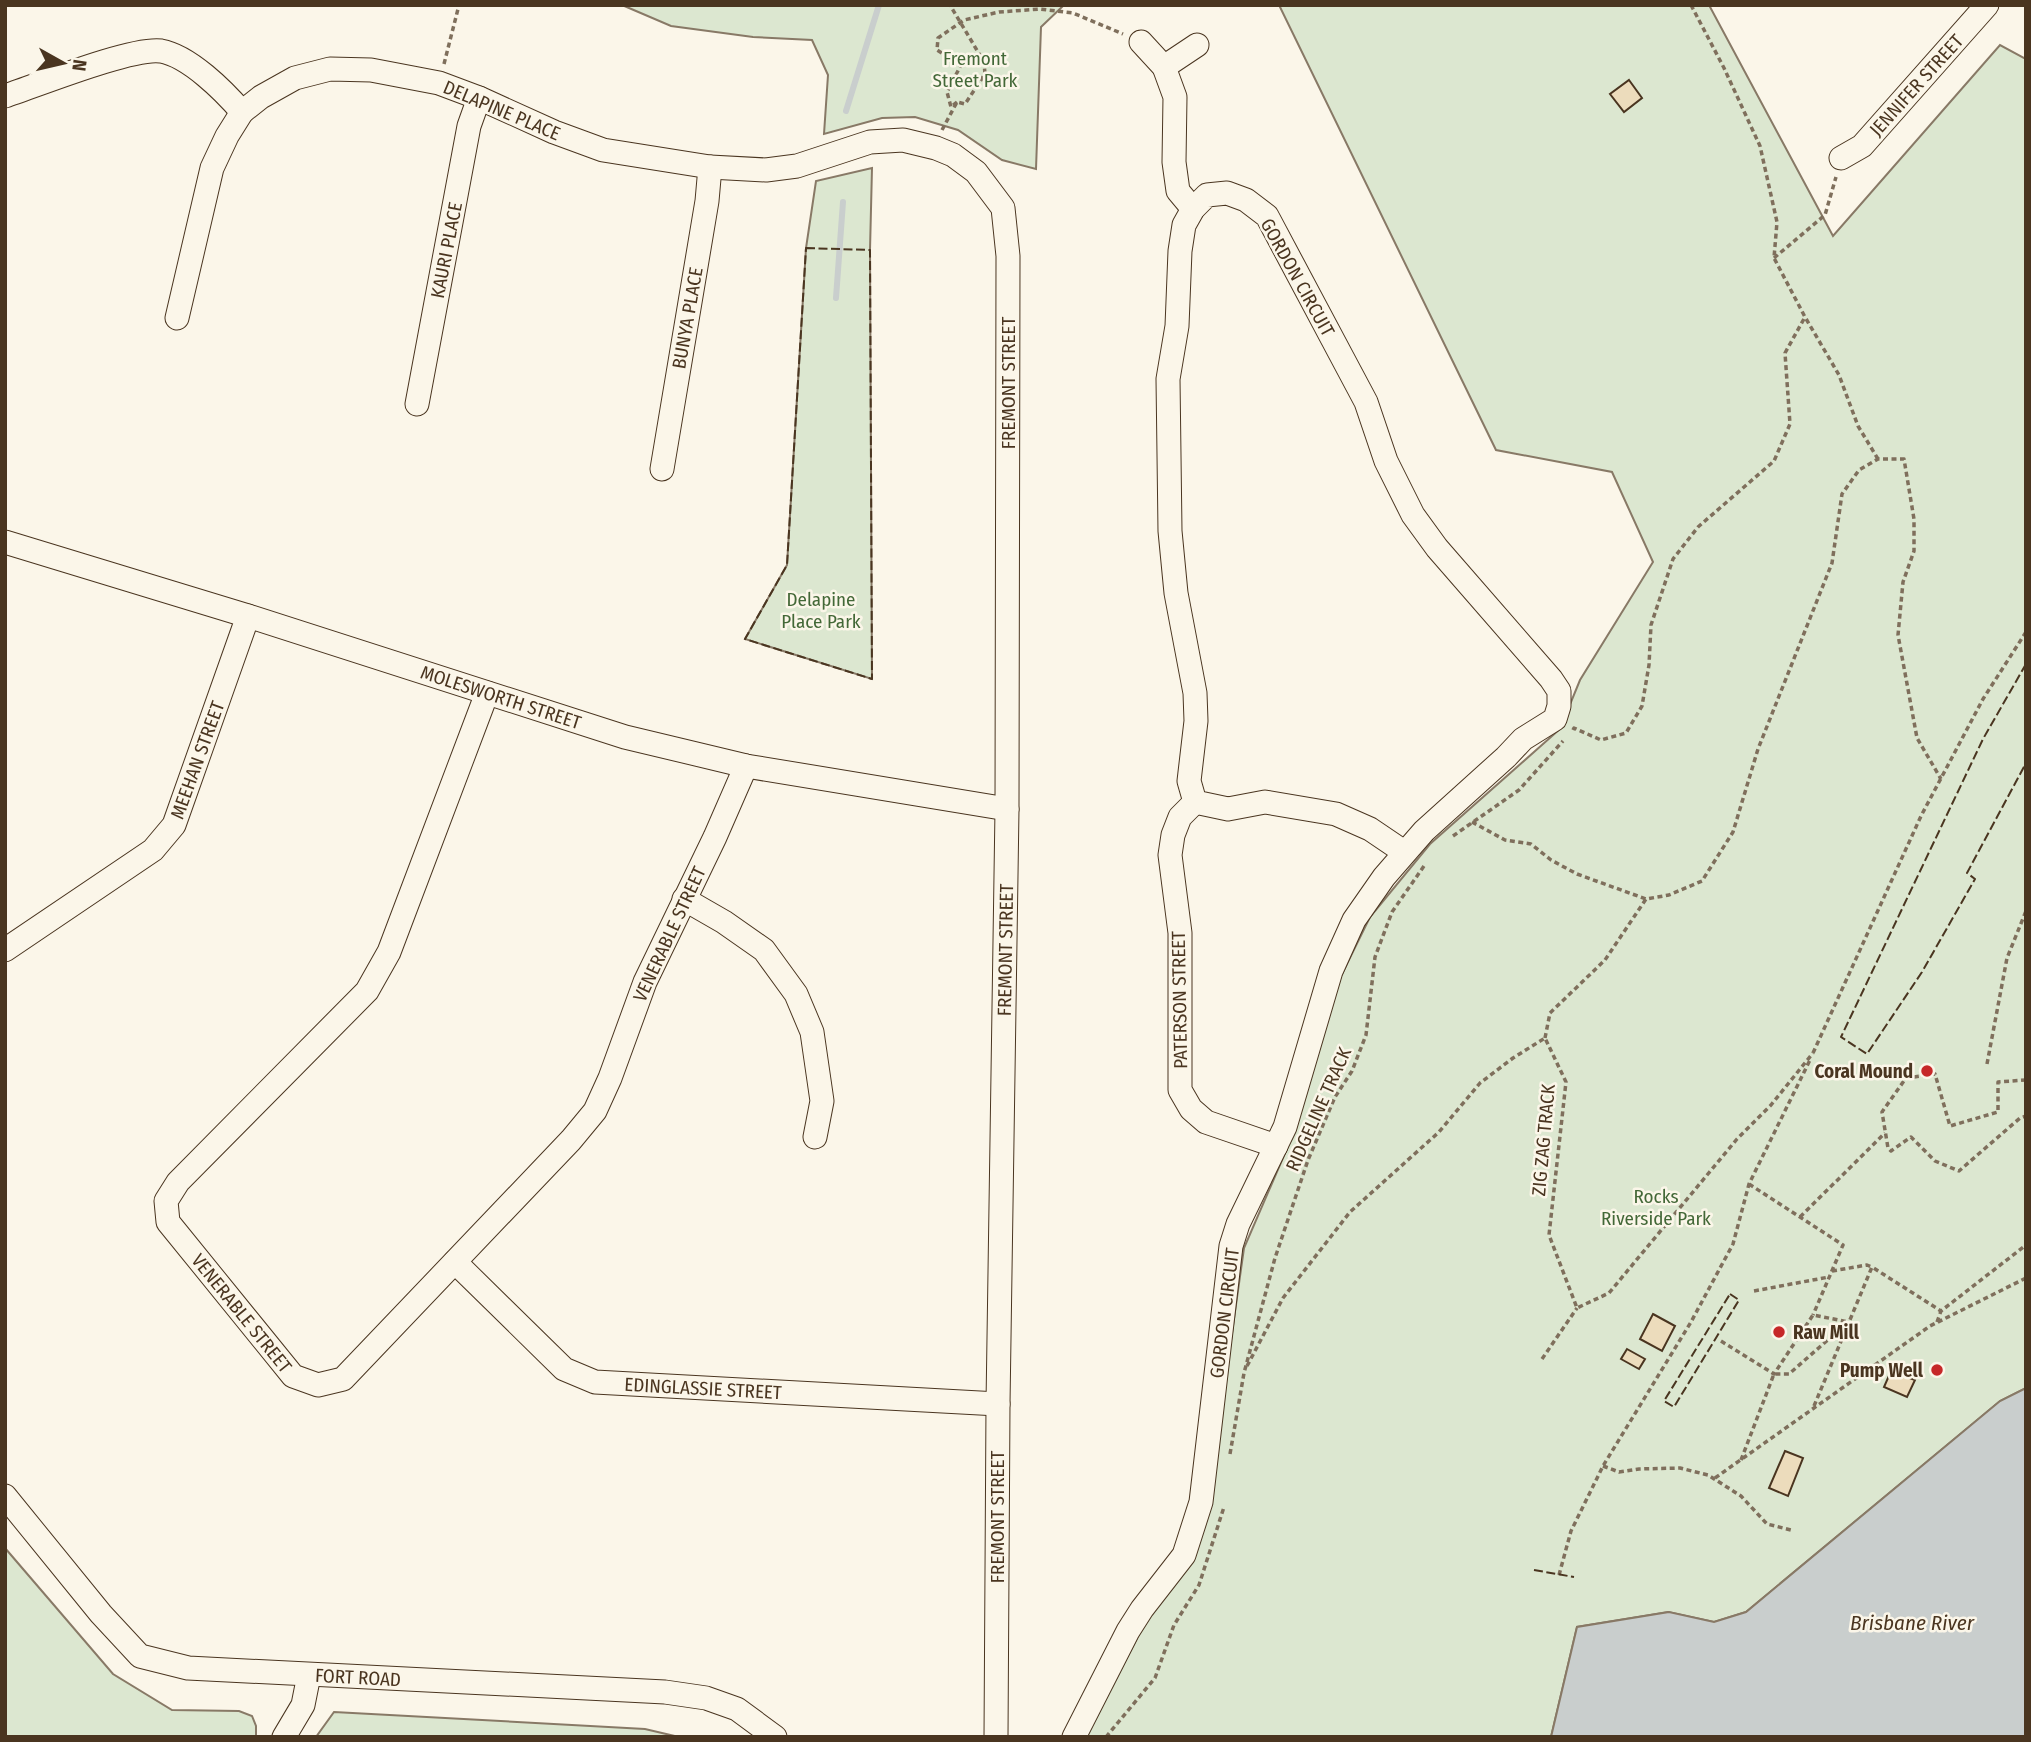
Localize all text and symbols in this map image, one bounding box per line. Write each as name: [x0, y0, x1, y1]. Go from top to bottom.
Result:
north arrow: [28, 28, 98, 98]
street label: JENNIFER STREET: [1865, 30, 1968, 141]
park label: Fremont Street Park: [933, 47, 1018, 92]
text: N: [67, 58, 92, 73]
street label: DELAPINE PLACE: [440, 75, 564, 145]
street label: KAURI PLACE: [426, 200, 467, 300]
street label: GORDON CIRCUIT: [1256, 214, 1340, 340]
street label: BUNYA PLACE: [667, 265, 708, 371]
street label: FREMONT STREET: [997, 317, 1020, 449]
park label: Delapine Place Park: [781, 588, 861, 633]
street label: MOLESWORTH STREET: [418, 661, 584, 734]
street label: MEEHAN STREET: [166, 698, 229, 822]
street label: VENERABLE STREET: [628, 863, 711, 1005]
street label: FREMONT STREET: [993, 883, 1018, 1016]
street label: PATERSON STREET: [1167, 931, 1192, 1069]
street label: RIDGELINE TRACK: [1281, 1043, 1356, 1175]
place label: Coral Mound: [1814, 1060, 1913, 1083]
marker: Coral Mound: [1919, 1063, 1935, 1079]
street label: ZIG ZAG TRACK: [1527, 1082, 1560, 1197]
park label: Rocks Riverside Park: [1601, 1185, 1711, 1230]
street label: GORDON CIRCUIT: [1205, 1246, 1244, 1380]
street label: VENERABLE STREET: [187, 1249, 297, 1378]
place label: Raw Mill: [1793, 1321, 1860, 1344]
marker: Raw Mill: [1771, 1324, 1787, 1340]
place label: Pump Well: [1840, 1359, 1924, 1382]
marker: Pump Well: [1929, 1362, 1945, 1378]
street label: EDINGLASSIE STREET: [624, 1373, 782, 1404]
street label: FREMONT STREET: [986, 1451, 1009, 1583]
water label: Brisbane River: [1850, 1610, 1975, 1636]
street label: FORT ROAD: [314, 1664, 402, 1691]

